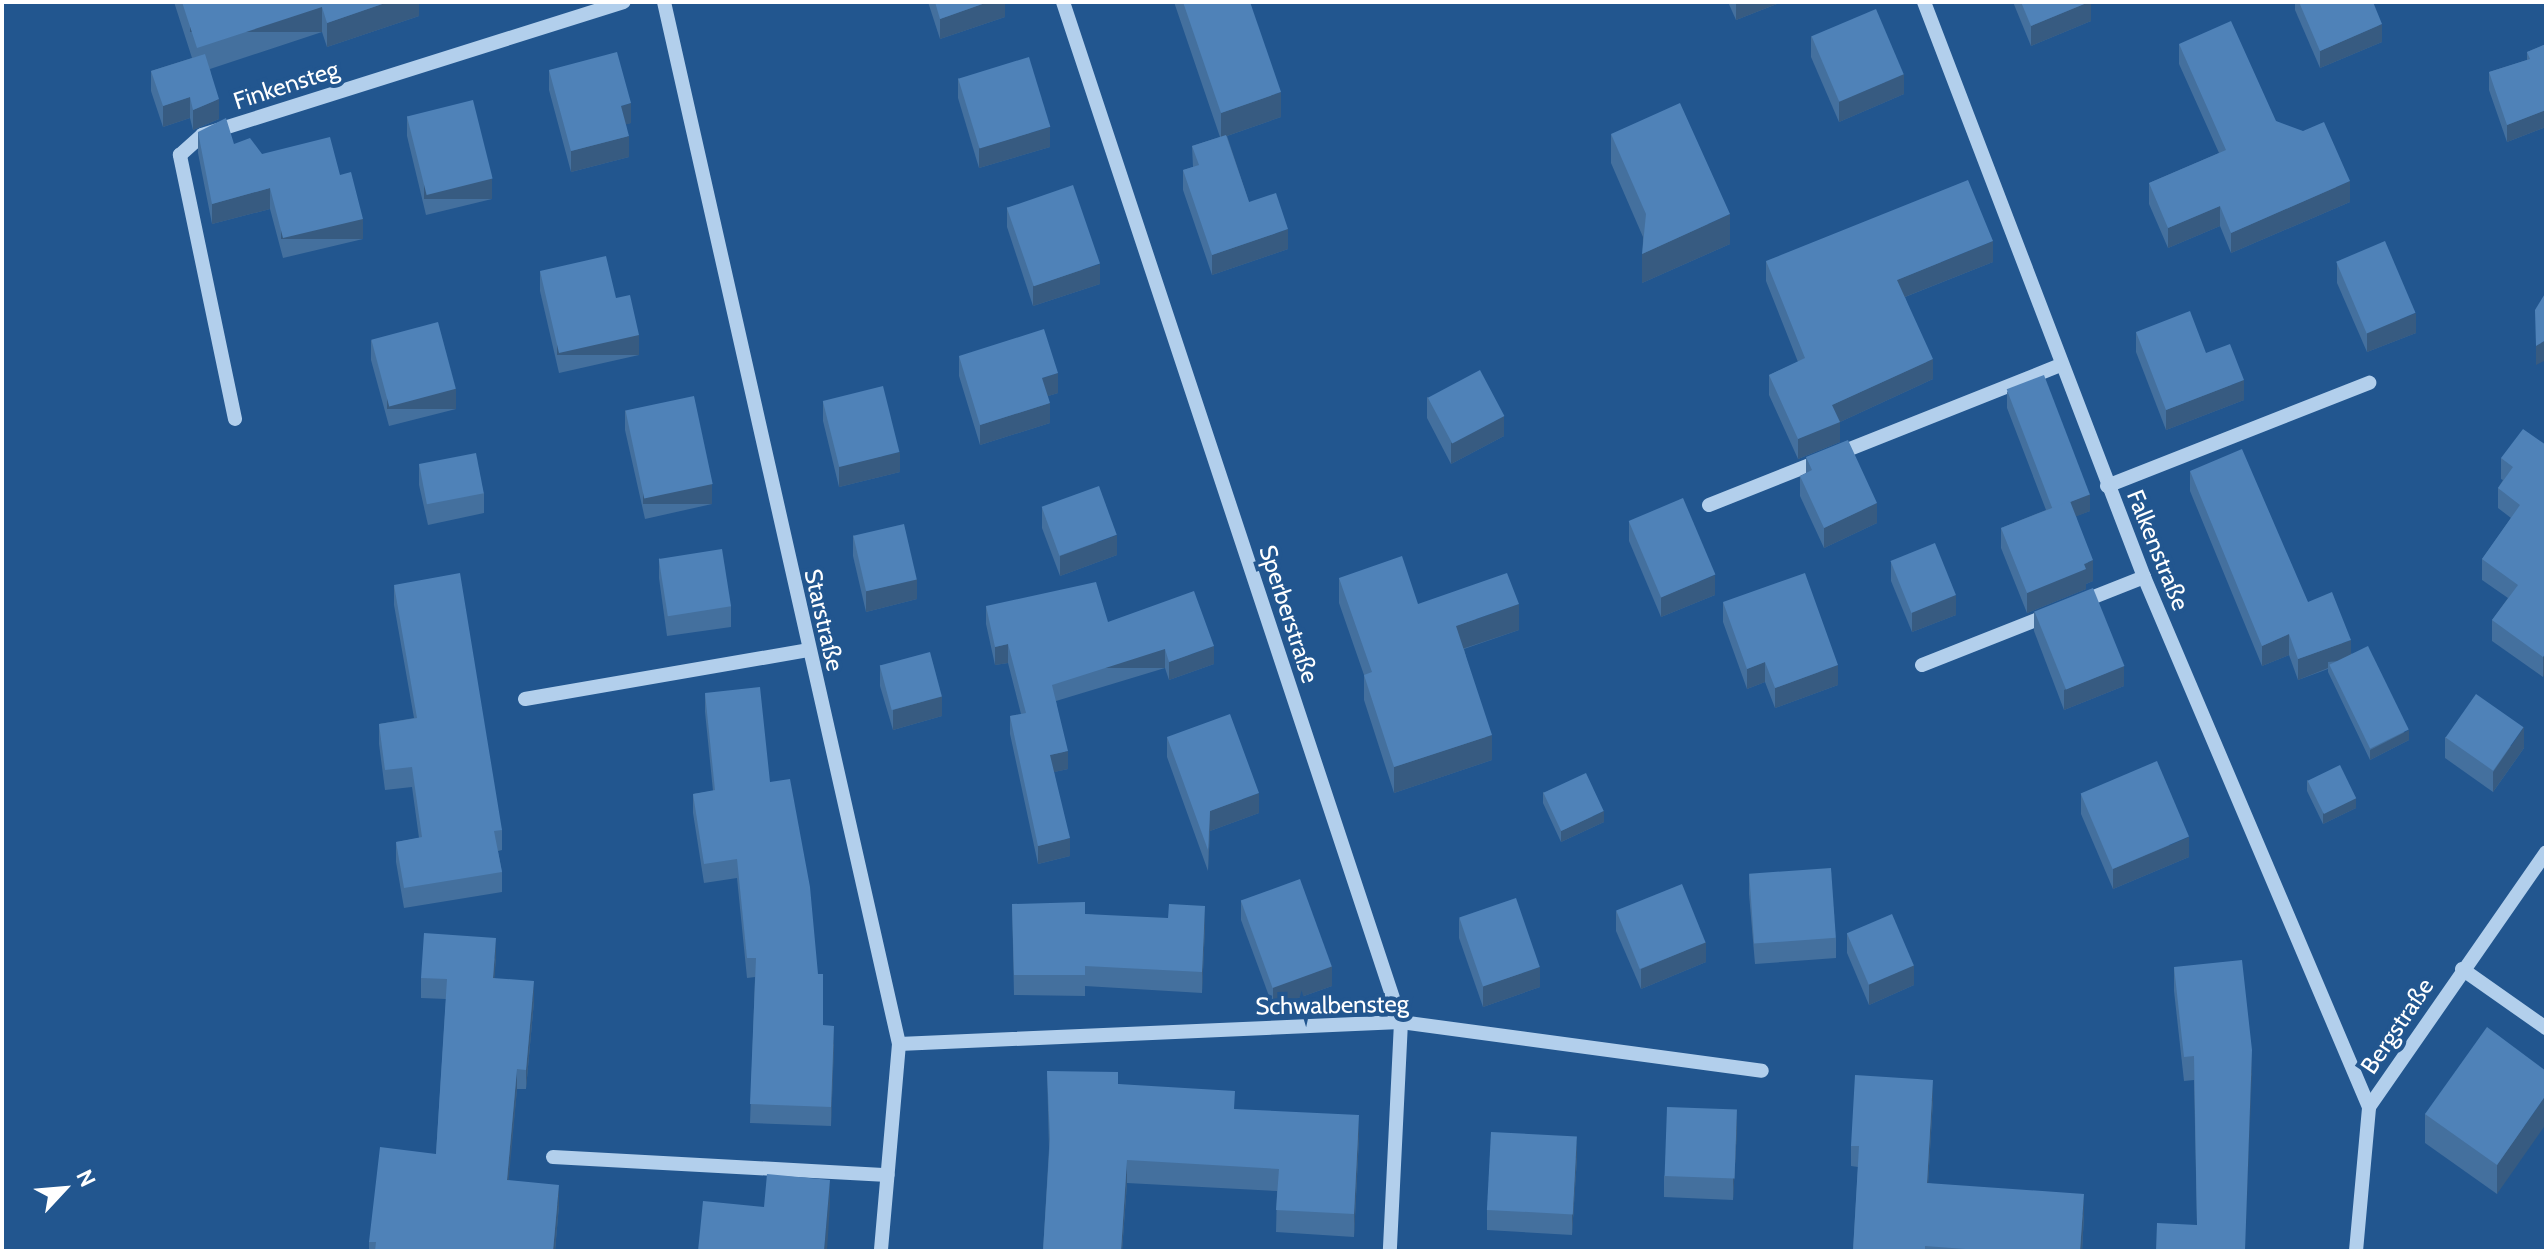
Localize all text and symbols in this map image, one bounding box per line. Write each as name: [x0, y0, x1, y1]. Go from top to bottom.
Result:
street label: Finkensteg: [230, 54, 342, 116]
street label: Falkenstraße: [2121, 486, 2195, 614]
street label: Sperberstraße: [1253, 541, 1325, 687]
street label: Starstraße: [798, 566, 850, 674]
street label: Bergstraße: [2355, 973, 2439, 1079]
street label: Schwalbensteg: [1255, 989, 1409, 1021]
north arrow: [24, 1149, 104, 1229]
text: N: [70, 1165, 102, 1191]

